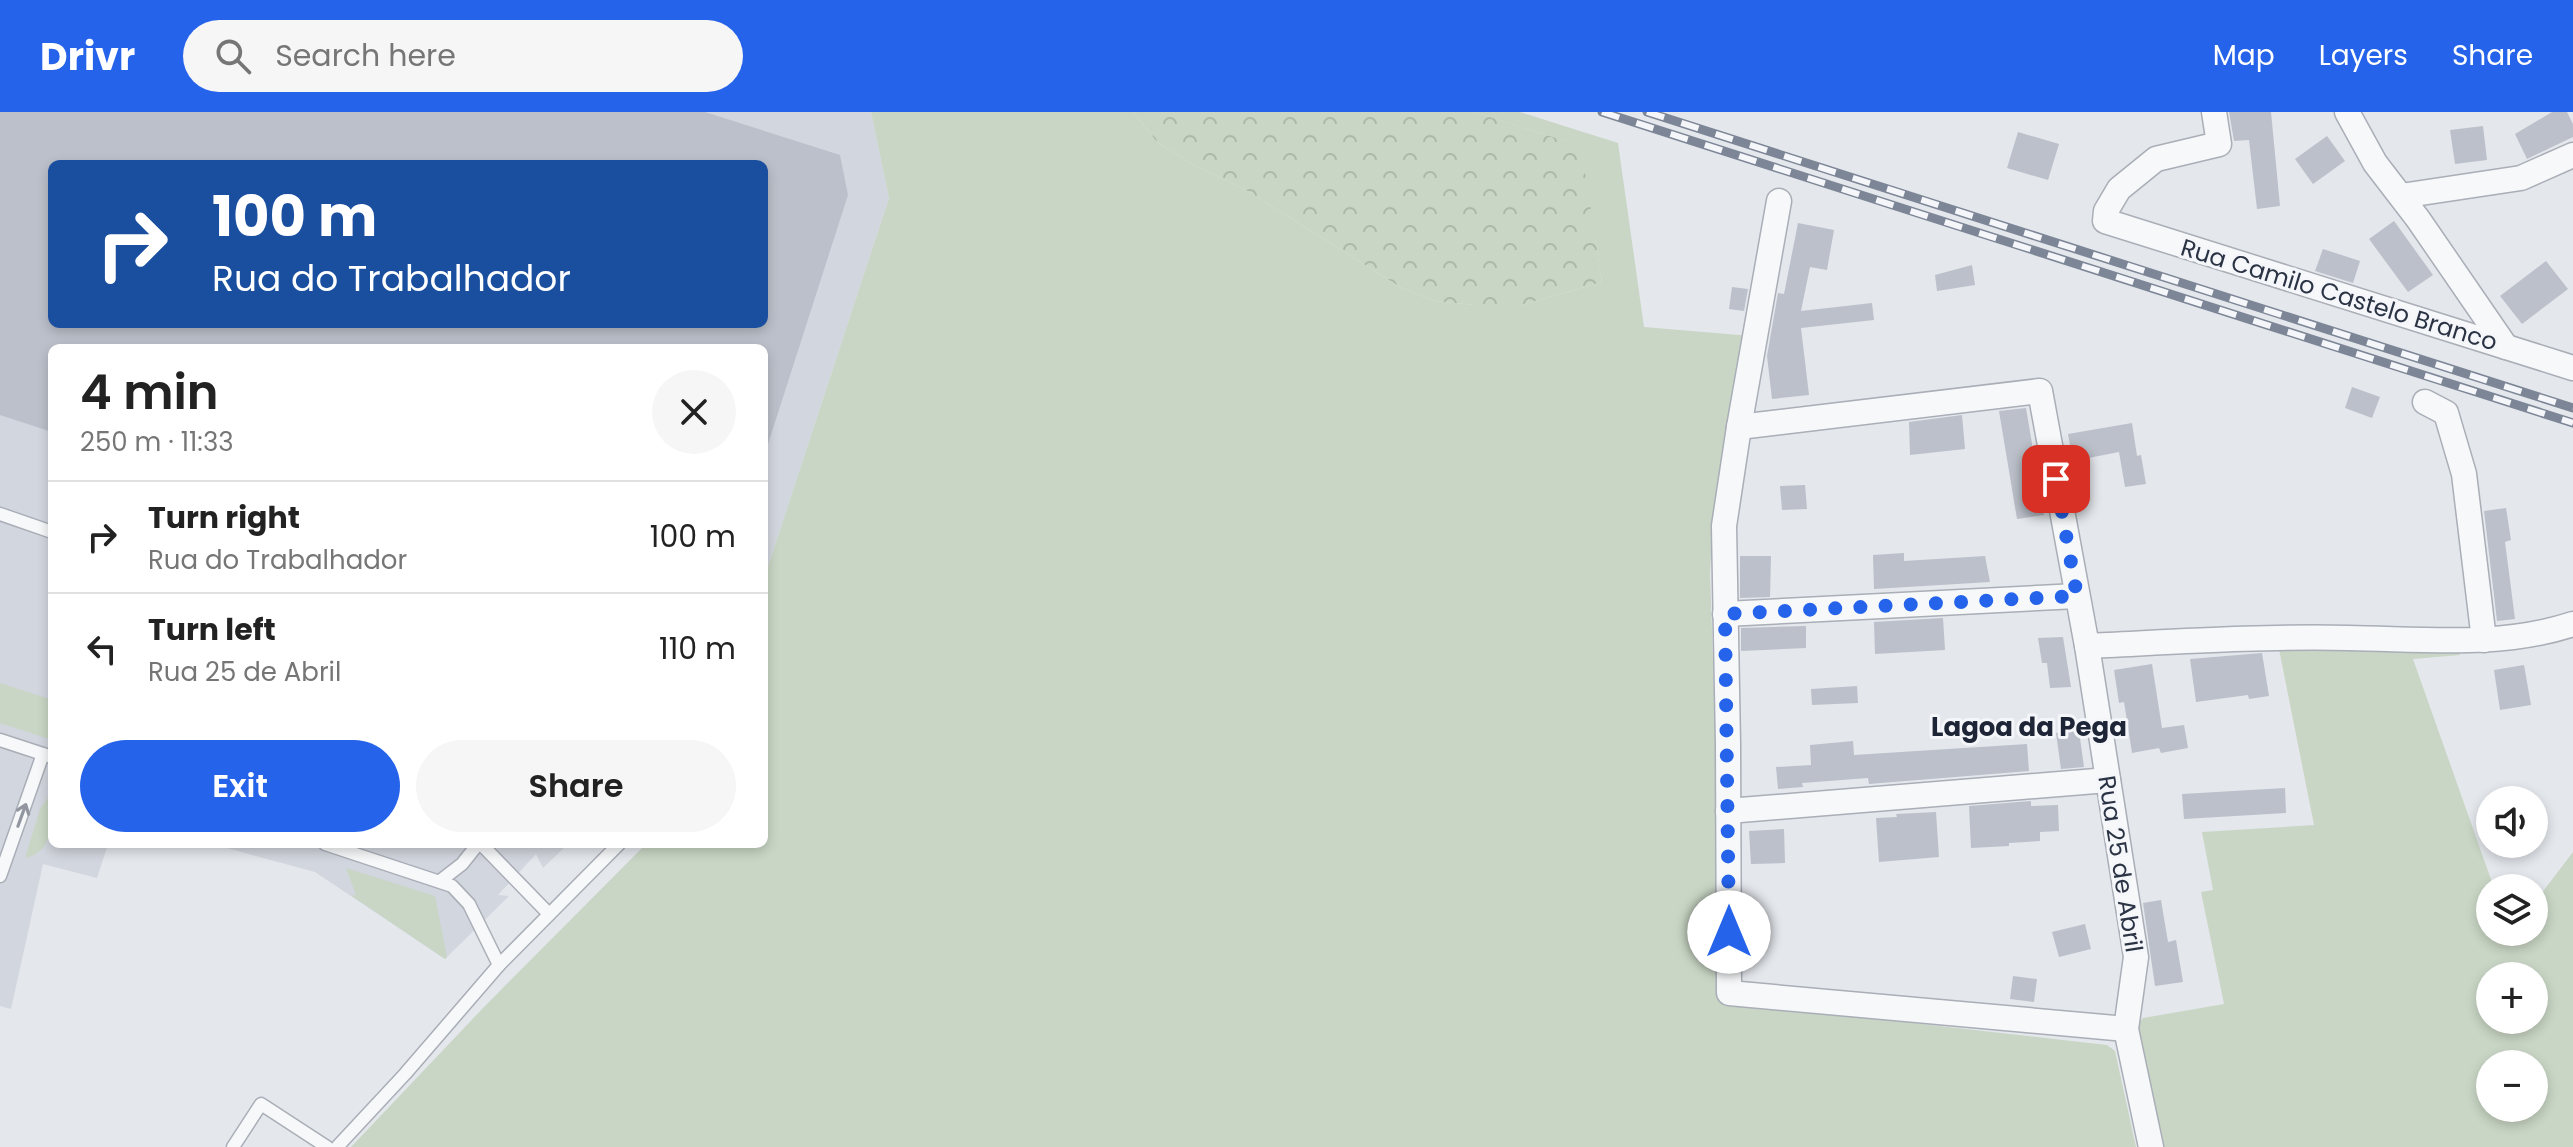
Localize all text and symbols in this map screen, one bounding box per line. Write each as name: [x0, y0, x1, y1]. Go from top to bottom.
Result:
search box: [183, 20, 743, 92]
text: Drivr: [40, 30, 135, 83]
icon: search: [211, 34, 255, 78]
text: Search here: [275, 34, 456, 77]
text: Map: [2213, 36, 2275, 75]
text: Layers: [2319, 36, 2408, 75]
text: Share: [2452, 36, 2533, 75]
text: 100 m: [212, 177, 377, 256]
icon: right: [80, 192, 184, 296]
street label: Rua Camilo Castelo Branco: [2177, 231, 2501, 358]
text: Rua do Trabalhador: [212, 253, 571, 304]
text: 4 min: [80, 359, 219, 426]
button: close: [652, 370, 736, 454]
text: 250 m · 11:33: [80, 424, 234, 460]
pin: [2022, 445, 2090, 513]
icon: arrive: [2034, 457, 2078, 501]
text: Turn right: [148, 496, 300, 539]
icon: right: [80, 515, 124, 559]
text: 100 m: [650, 515, 736, 558]
text: Rua do Trabalhador: [148, 542, 407, 578]
text: Turn left: [148, 608, 276, 651]
icon: left: [80, 627, 124, 671]
text: 110 m: [659, 627, 736, 670]
text: Rua 25 de Abril: [148, 654, 341, 690]
district label: Lagoa da Pega: [1931, 709, 2127, 745]
button: Exit: [80, 740, 400, 832]
button: Share: [416, 740, 736, 832]
street label: Rua 25 de Abril: [2090, 773, 2151, 955]
map controls: [2476, 786, 2548, 1122]
button: sound: [2476, 786, 2548, 858]
one-way arrow: [15, 803, 30, 828]
button: layers: [2476, 874, 2548, 946]
position arrow: [1687, 890, 1771, 974]
button: +: [2476, 962, 2548, 1034]
button: −: [2476, 1050, 2548, 1122]

